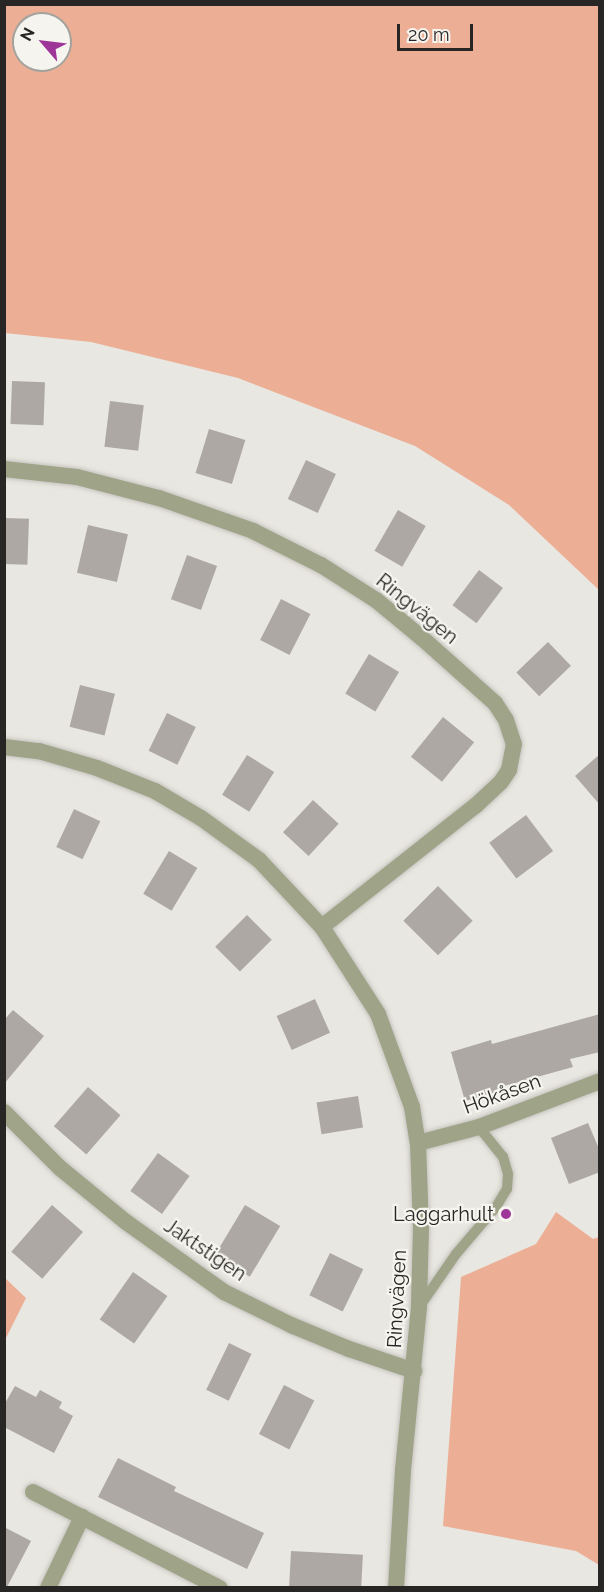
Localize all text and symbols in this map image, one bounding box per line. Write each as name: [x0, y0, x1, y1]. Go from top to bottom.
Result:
north arrow: [12, 12, 72, 72]
scale bar: [400, 12, 476, 50]
text: N: [16, 24, 39, 44]
text: 20 m: [408, 24, 450, 45]
street label: Ringvägen: [371, 569, 463, 649]
street label: Hökåsen: [460, 1069, 544, 1119]
place label: Laggarhult: [393, 1202, 494, 1226]
marker: Laggarhult: [499, 1207, 513, 1221]
street label: Jaktstigen: [159, 1214, 251, 1286]
street label: Ringvägen: [382, 1249, 412, 1349]

